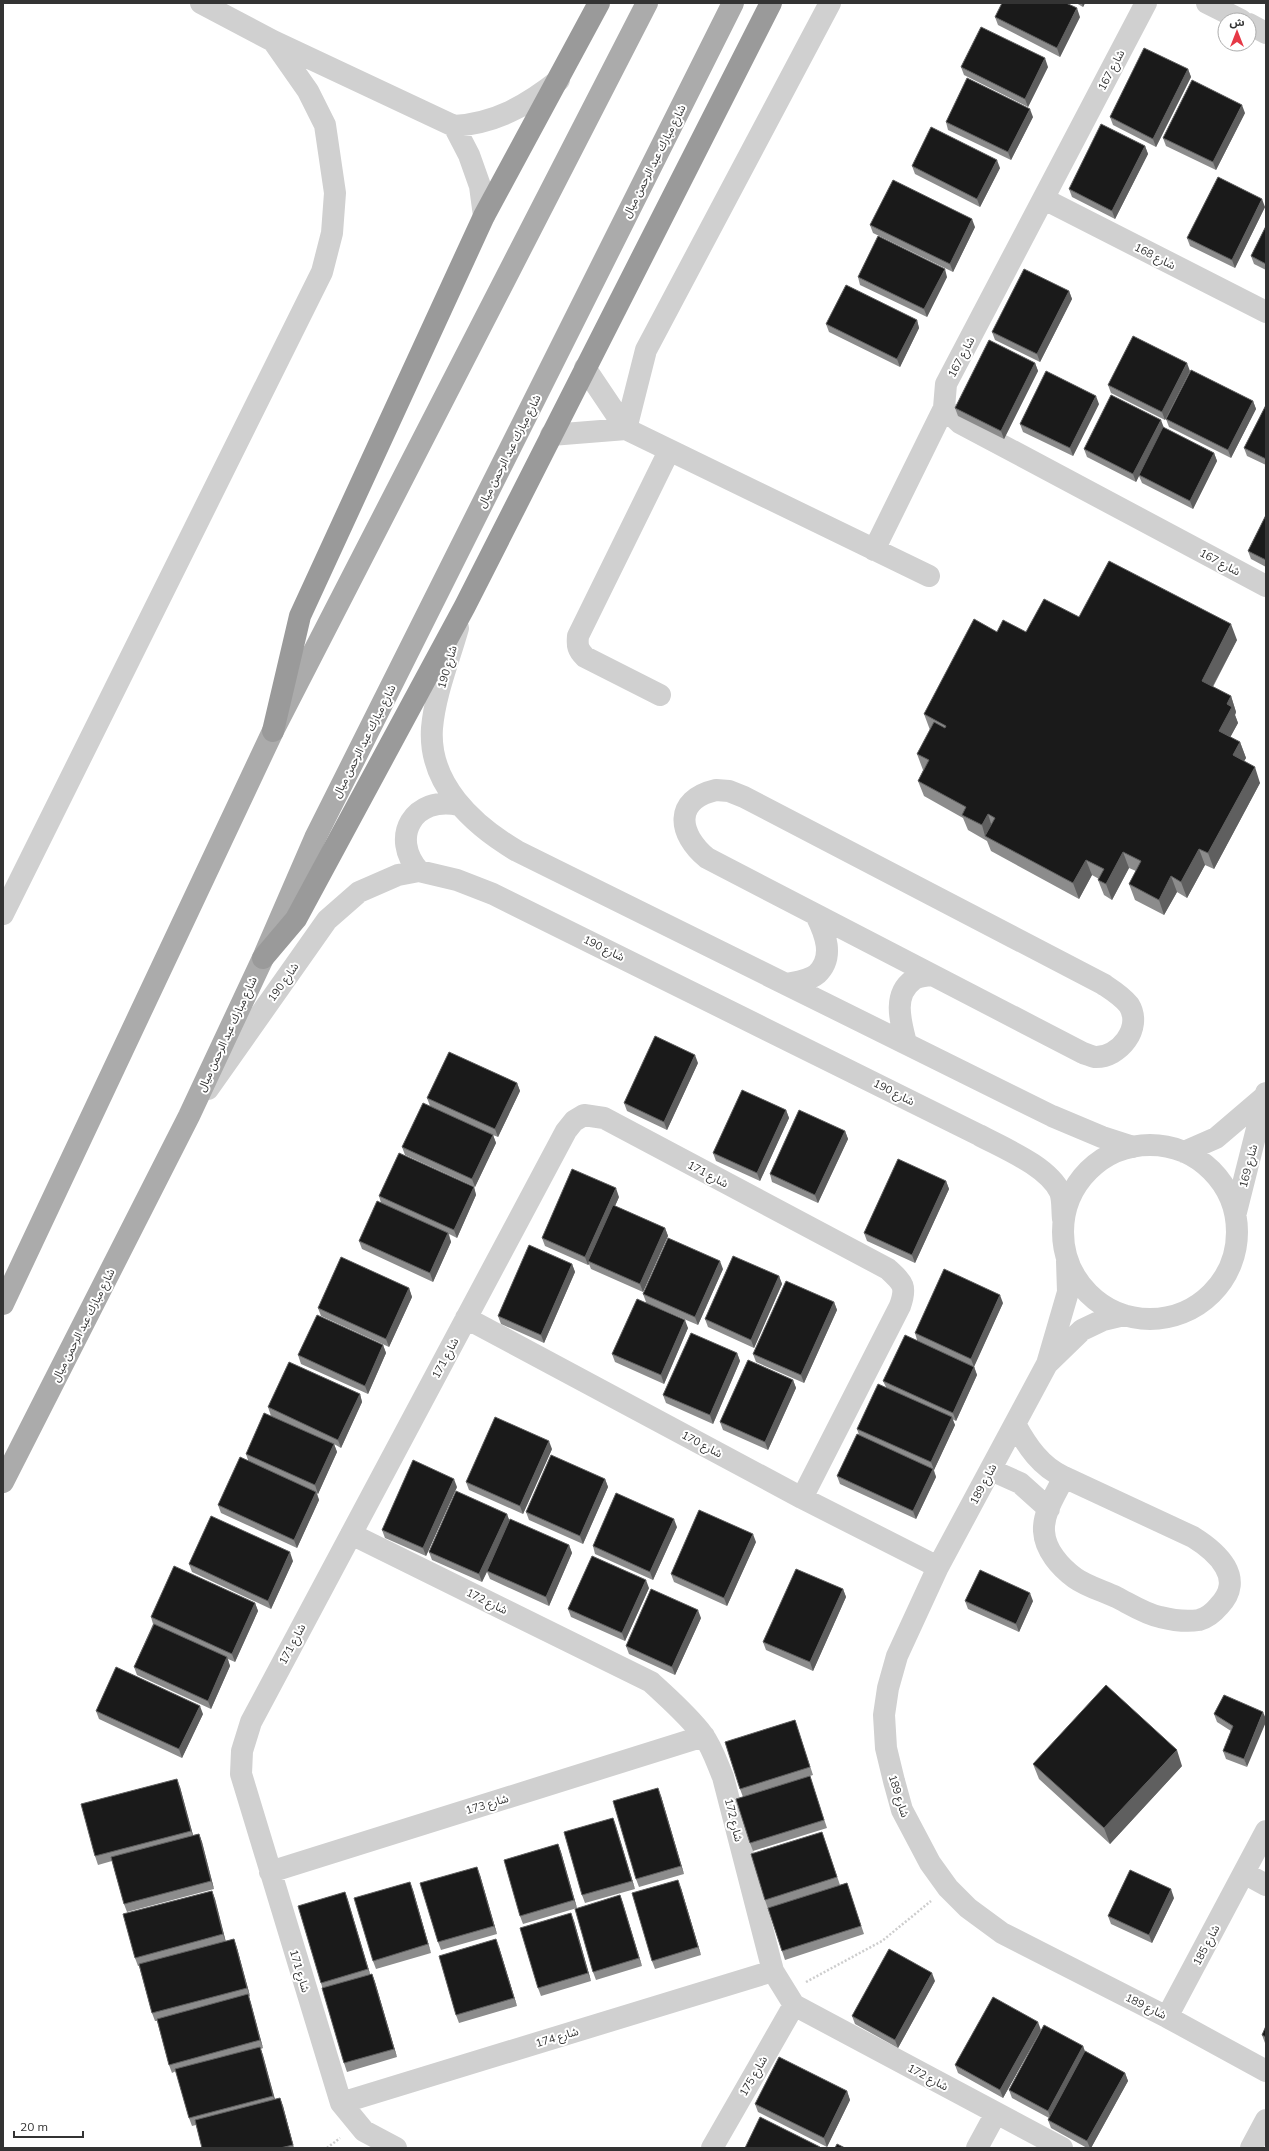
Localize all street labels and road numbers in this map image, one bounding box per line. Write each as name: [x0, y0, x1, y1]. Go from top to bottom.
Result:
street label: شارع 167: [1094, 47, 1129, 93]
street label: شارع مبارك عبد الرحمن ميال: [619, 102, 690, 220]
street label: شارع 168: [1132, 240, 1178, 273]
street label: شارع 167: [944, 334, 979, 380]
street label: شارع مبارك عبد الرحمن ميال: [474, 392, 545, 510]
street label: شارع 167: [1197, 545, 1243, 580]
street label: شارع 190: [434, 644, 461, 690]
street label: شارع مبارك عبد الرحمن ميال: [329, 682, 400, 800]
street label: شارع 190: [581, 932, 627, 965]
street label: شارع 190: [265, 960, 302, 1005]
street label: شارع مبارك عبد الرحمن ميال: [194, 974, 261, 1094]
street label: شارع 190: [871, 1076, 917, 1109]
street label: شارع 169: [1236, 1143, 1261, 1189]
street label: شارع 171: [685, 1157, 731, 1192]
street label: شارع مبارك عبد الرحمن ميال: [48, 1266, 119, 1384]
street label: شارع 171: [428, 1335, 463, 1381]
street label: شارع 170: [679, 1427, 725, 1462]
street label: شارع 189: [966, 1461, 1001, 1507]
street label: شارع 172: [464, 1585, 510, 1618]
street label: شارع 171: [275, 1621, 310, 1667]
street label: شارع 189: [885, 1773, 913, 1820]
street label: شارع 173: [464, 1791, 511, 1818]
street label: شارع 172: [721, 1797, 746, 1844]
street label: شارع 185: [1189, 1922, 1224, 1968]
street label: شارع 171: [286, 1948, 313, 1995]
street label: شارع 189: [1123, 1990, 1169, 2023]
street label: شارع 174: [534, 2024, 581, 2051]
street label: شارع 175: [736, 2053, 771, 2099]
street label: شارع 172: [905, 2060, 951, 2095]

